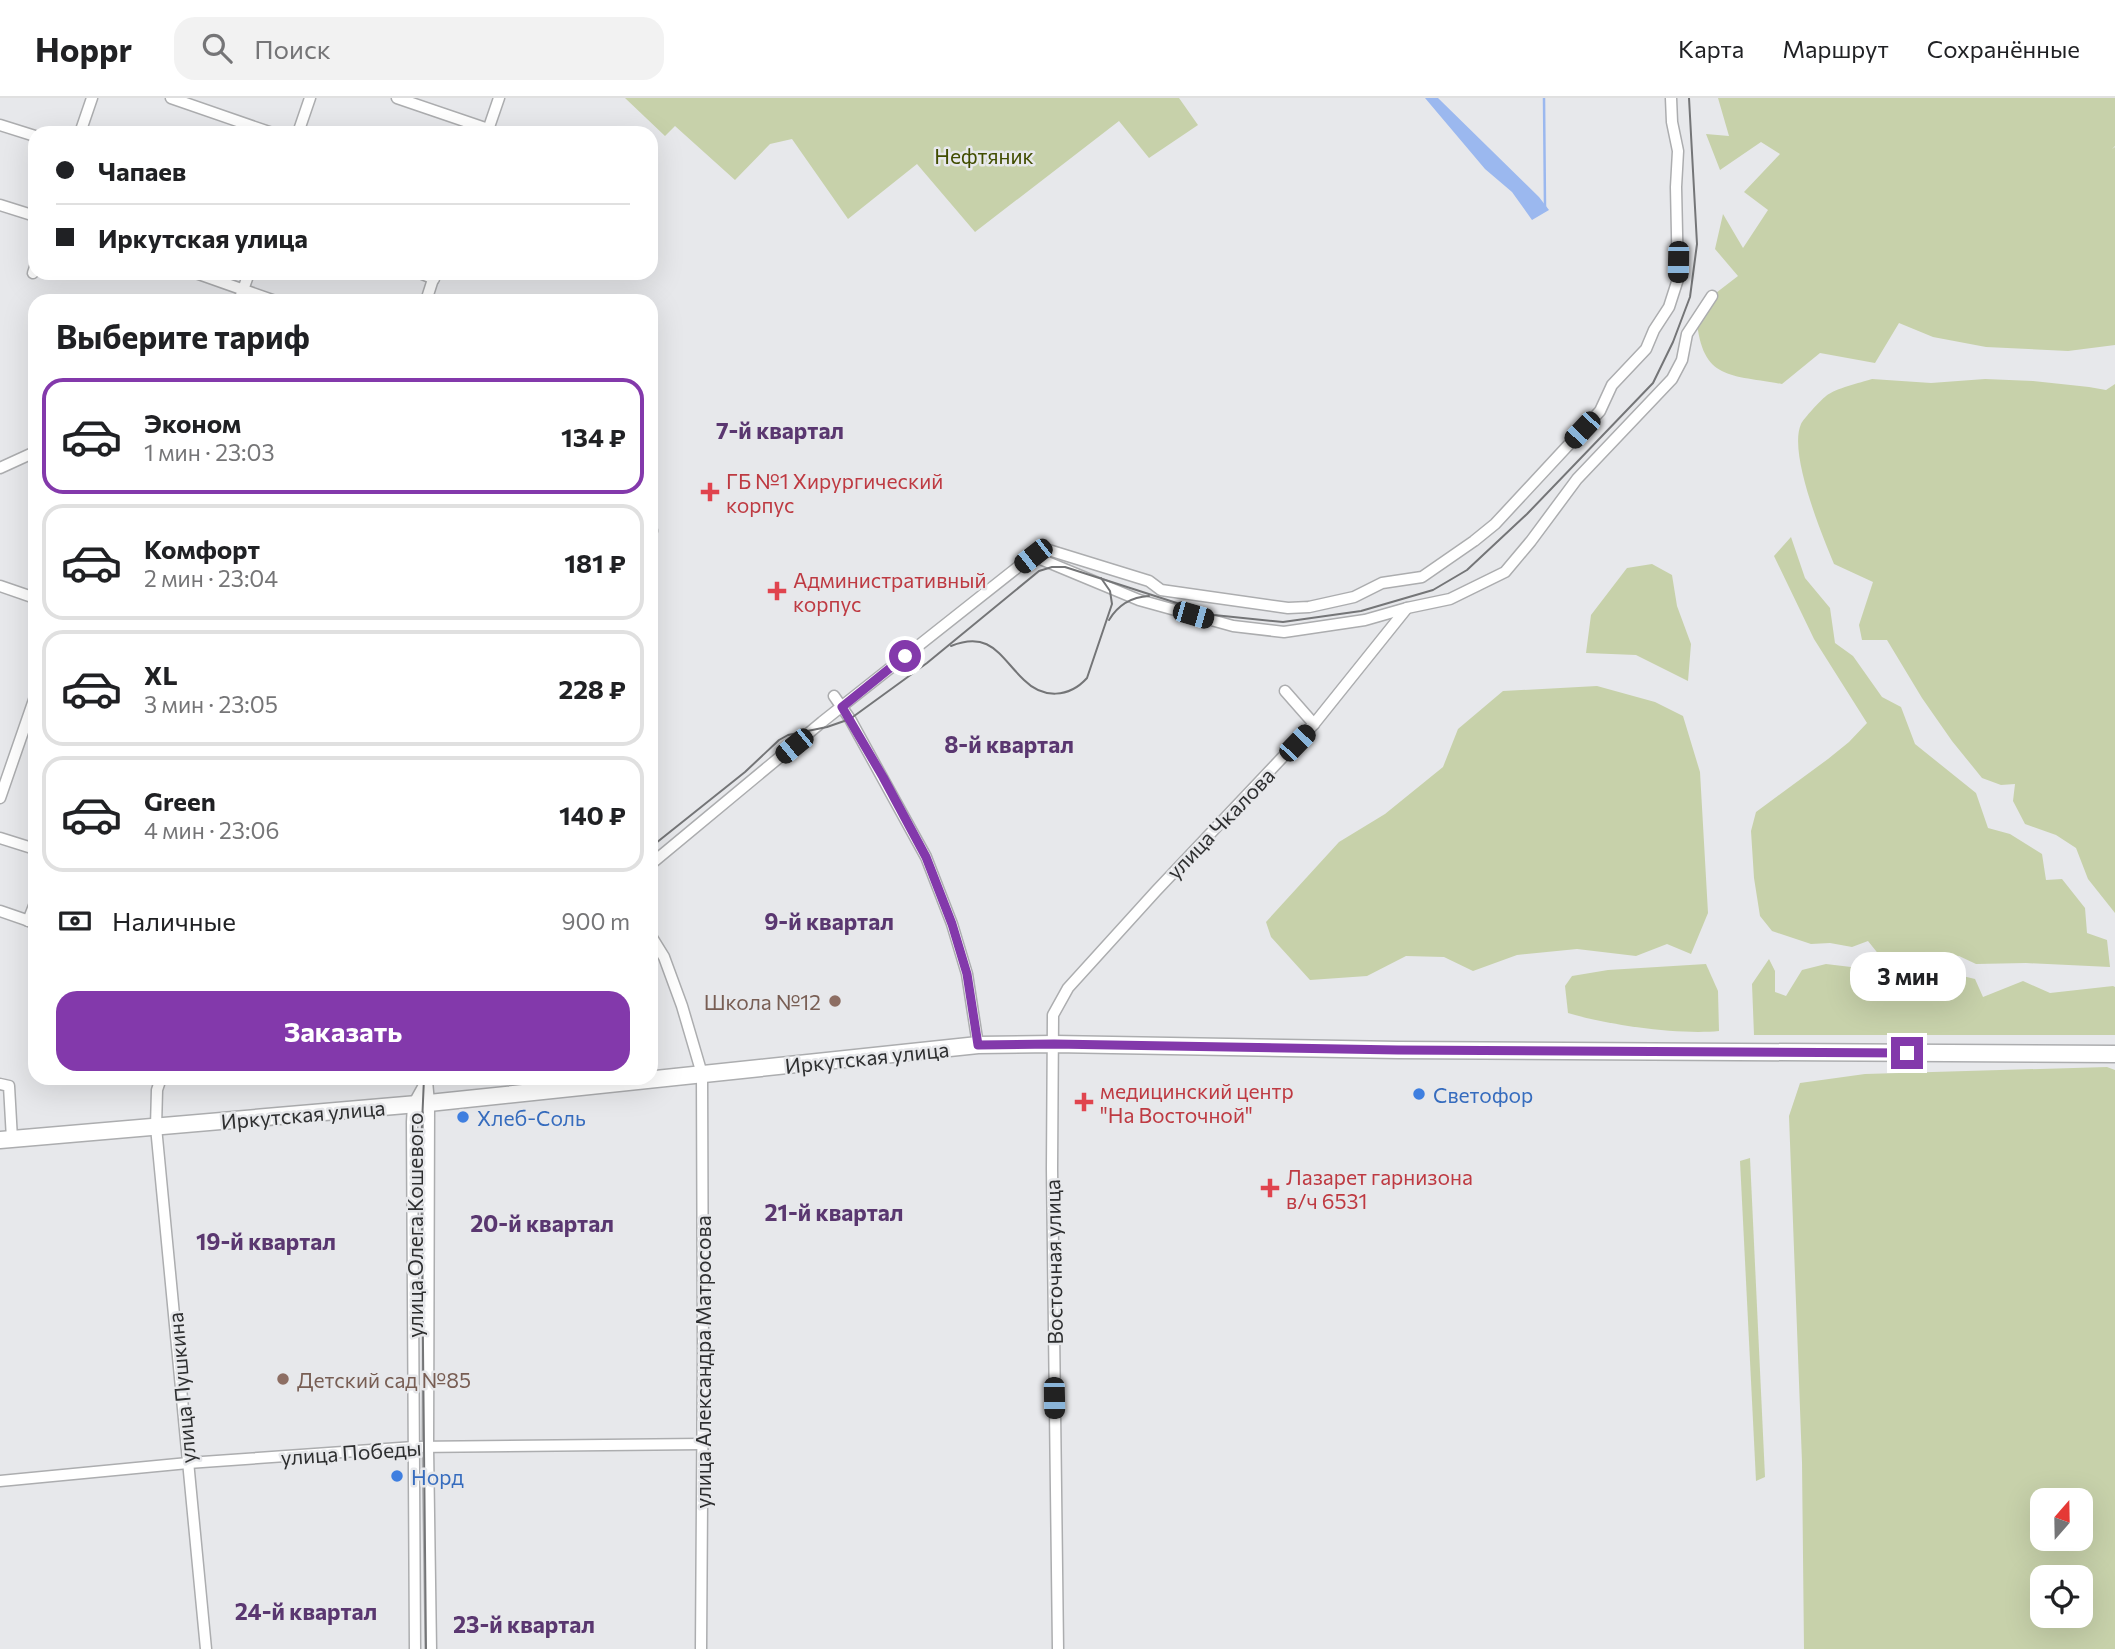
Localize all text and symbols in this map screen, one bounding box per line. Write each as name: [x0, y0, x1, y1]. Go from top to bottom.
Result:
search box: [174, 17, 664, 80]
text: Hoppr: [35, 28, 132, 69]
icon: search: [198, 29, 236, 67]
text: Поиск: [254, 33, 331, 64]
text: Карта: [1678, 34, 1744, 63]
text: Маршрут: [1782, 34, 1889, 63]
text: Сохранённые: [1927, 34, 2080, 63]
park label: Нефтяник: [934, 143, 1034, 168]
text: Чапаев: [98, 155, 186, 186]
text: Иркутская улица: [98, 222, 308, 253]
car: [1668, 241, 1689, 283]
text: Выберите тариф: [56, 316, 310, 356]
icon: car: [60, 405, 123, 468]
text: Эконом: [144, 407, 241, 438]
car: [1560, 407, 1605, 453]
district label: 7-й квартал: [716, 416, 844, 444]
text: 134 ₽: [561, 421, 626, 452]
text: 1 мин · 23:03: [144, 438, 275, 466]
place label: ГБ №1 Хирургический корпус: [726, 468, 943, 517]
marker: ГБ №1 Хирургический корпус: [700, 482, 720, 502]
icon: car: [60, 531, 123, 594]
text: Комфорт: [144, 533, 260, 564]
car: [1010, 535, 1057, 577]
text: 181 ₽: [564, 547, 626, 578]
text: 2 мин · 23:04: [144, 564, 278, 592]
place label: Административный корпус: [793, 567, 987, 616]
marker: Административный корпус: [767, 581, 787, 601]
car: [1170, 599, 1217, 631]
route start: [889, 640, 921, 672]
icon: car: [60, 657, 123, 720]
text: XL: [144, 659, 178, 690]
text: 228 ₽: [558, 673, 626, 704]
text: 3 мин · 23:05: [144, 690, 278, 718]
car: [1275, 721, 1320, 765]
car: [772, 725, 817, 767]
district label: 8-й квартал: [944, 730, 1074, 758]
street label: улица Чкалова: [1161, 762, 1279, 884]
icon: car: [60, 783, 123, 846]
text: Green: [144, 785, 216, 816]
text: 140 ₽: [559, 799, 626, 830]
text: 4 мин · 23:06: [144, 816, 279, 844]
icon: cash: [56, 902, 94, 940]
text: Наличные: [112, 905, 236, 936]
text: 900 m: [562, 907, 630, 935]
district label: 9-й квартал: [764, 907, 894, 935]
callout: 3 мин: [1849, 951, 1965, 1000]
text: 3 мин: [1877, 962, 1939, 990]
place label: Школа №12: [704, 989, 821, 1014]
button: Заказать: [56, 991, 630, 1071]
marker: Школа №12: [827, 993, 843, 1009]
street label: Иркутская улица: [784, 1036, 950, 1078]
route end: [1891, 1037, 1923, 1069]
place label: медицинский центр "На Восточной": [1100, 1078, 1294, 1127]
place label: Светофор: [1433, 1082, 1533, 1107]
marker: Светофор: [1411, 1086, 1427, 1102]
marker: медицинский центр "На Восточной": [1074, 1092, 1094, 1112]
street label: Иркутская улица: [220, 1094, 386, 1134]
place label: Хлеб-Соль: [477, 1105, 586, 1130]
marker: Хлеб-Соль: [455, 1109, 471, 1125]
street label: улица Олега Кошевого: [402, 1112, 427, 1338]
place label: Лазарет гарнизона в/ч 6531: [1286, 1164, 1473, 1213]
marker: Лазарет гарнизона в/ч 6531: [1260, 1178, 1280, 1198]
street label: Восточная улица: [1039, 1179, 1067, 1345]
district label: 21-й квартал: [765, 1198, 904, 1226]
district label: 20-й квартал: [470, 1209, 614, 1237]
street label: улица Александра Матросова: [690, 1215, 715, 1509]
district label: 19-й квартал: [196, 1227, 336, 1255]
street label: улица Пушкина: [162, 1311, 200, 1465]
place label: Детский сад №85: [297, 1367, 471, 1392]
marker: Детский сад №85: [275, 1371, 291, 1387]
car: [1044, 1377, 1065, 1419]
street label: улица Победы: [280, 1435, 422, 1469]
place label: Норд: [411, 1464, 464, 1489]
marker: Норд: [389, 1468, 405, 1484]
north arrow: [2030, 1488, 2093, 1550]
map controls: [2030, 1488, 2093, 1628]
button: locate: [2030, 1565, 2093, 1628]
district label: 24-й квартал: [235, 1597, 377, 1625]
district label: 23-й квартал: [453, 1610, 595, 1638]

